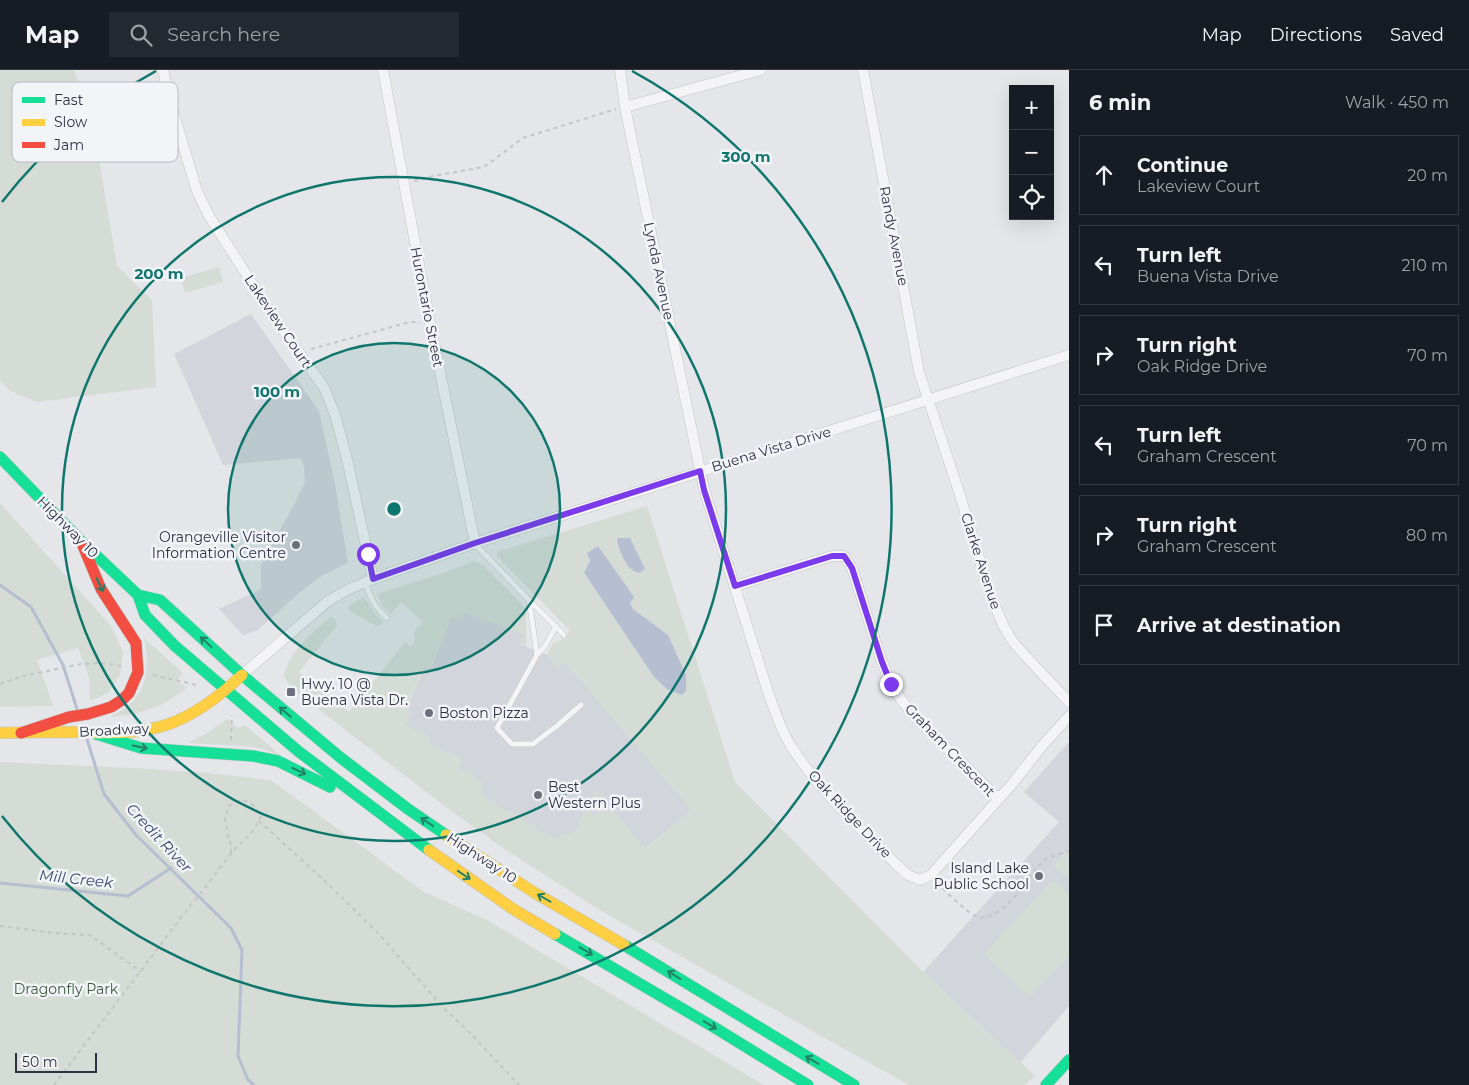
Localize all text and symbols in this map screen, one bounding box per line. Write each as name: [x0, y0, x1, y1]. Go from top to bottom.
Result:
search box: [109, 12, 459, 57]
text: Map: [25, 20, 79, 49]
icon: search: [127, 21, 155, 49]
text: Search here: [167, 23, 280, 46]
text: Map: [1202, 24, 1242, 46]
text: Directions: [1270, 24, 1362, 46]
text: Saved: [1390, 24, 1444, 46]
legend: [12, 82, 178, 162]
map controls: [1009, 85, 1054, 220]
button: +: [1009, 85, 1054, 130]
text: 6 min: [1089, 90, 1151, 115]
text: Fast: [54, 91, 84, 109]
text: Walk · 450 m: [1345, 93, 1449, 112]
text: Slow: [54, 113, 88, 131]
button: −: [1009, 130, 1054, 175]
text: Jam: [53, 136, 84, 154]
text: 300 m: [720, 147, 771, 166]
text: Continue: [1137, 154, 1228, 177]
icon: ahead: [1090, 161, 1118, 189]
text: 20 m: [1407, 166, 1448, 185]
button: locate: [1009, 175, 1054, 220]
text: Lakeview Court: [1137, 177, 1260, 196]
street label: Randy Avenue: [875, 185, 913, 287]
street label: Lynda Avenue: [640, 220, 678, 322]
text: Turn left: [1137, 244, 1222, 267]
street label: Hurontario Street: [407, 245, 448, 369]
icon: left: [1090, 251, 1118, 279]
text: 210 m: [1401, 256, 1448, 275]
text: 200 m: [134, 264, 184, 283]
text: Buena Vista Drive: [1137, 267, 1279, 286]
street label: Lakeview Court: [240, 271, 316, 371]
text: Turn right: [1137, 334, 1237, 357]
icon: right: [1090, 341, 1118, 369]
text: 70 m: [1407, 346, 1448, 365]
text: Oak Ridge Drive: [1137, 357, 1267, 376]
text: 100 m: [254, 382, 300, 401]
street label: Buena Vista Drive: [709, 422, 833, 476]
text: Turn left: [1137, 424, 1222, 447]
icon: left: [1090, 431, 1118, 459]
text: 70 m: [1407, 436, 1448, 455]
text: Graham Crescent: [1137, 447, 1277, 466]
street label: Highway 10: [33, 492, 103, 562]
centre of rings: [385, 500, 403, 518]
street label: Clarke Avenue: [957, 510, 1005, 612]
text: Turn right: [1137, 514, 1237, 537]
icon: right: [1090, 521, 1118, 549]
text: 80 m: [1406, 526, 1448, 545]
place label: Orangeville Visitor Information Centre: [152, 528, 286, 562]
text: Graham Crescent: [1137, 537, 1277, 556]
marker: Orangeville Visitor Information Centre: [290, 539, 302, 551]
route start: [357, 543, 380, 566]
one-way arrow: [96, 577, 105, 592]
icon: arrive: [1090, 611, 1118, 639]
text: Arrive at destination: [1137, 614, 1341, 637]
one-way arrow: [200, 636, 213, 648]
route end: [880, 673, 903, 696]
place label: Hwy. 10 @ Buena Vista Dr.: [301, 675, 408, 709]
marker: Hwy. 10 @ Buena Vista Dr.: [285, 686, 297, 698]
street label: Graham Crescent: [901, 700, 999, 800]
place label: Boston Pizza: [439, 704, 529, 722]
one-way arrow: [278, 706, 291, 717]
marker: Boston Pizza: [423, 707, 435, 719]
street label: Broadway: [79, 719, 150, 741]
one-way arrow: [131, 743, 147, 752]
street label: Oak Ridge Drive: [805, 766, 895, 862]
one-way arrow: [291, 767, 306, 776]
place label: Best Western Plus: [548, 778, 641, 812]
marker: Best Western Plus: [532, 789, 544, 801]
water label: Credit River: [122, 799, 197, 877]
one-way arrow: [420, 817, 434, 827]
street label: Highway 10: [444, 829, 520, 887]
place label: Island Lake Public School: [934, 859, 1029, 893]
water label: Mill Creek: [38, 865, 115, 892]
one-way arrow: [457, 870, 471, 880]
marker: Island Lake Public School: [1033, 870, 1045, 882]
one-way arrow: [536, 893, 551, 903]
one-way arrow: [578, 947, 592, 957]
one-way arrow: [667, 970, 681, 980]
park label: Dragonfly Park: [14, 980, 119, 998]
one-way arrow: [703, 1020, 717, 1030]
scale bar: [15, 1050, 98, 1073]
text: 50 m: [22, 1053, 58, 1071]
one-way arrow: [806, 1054, 820, 1064]

